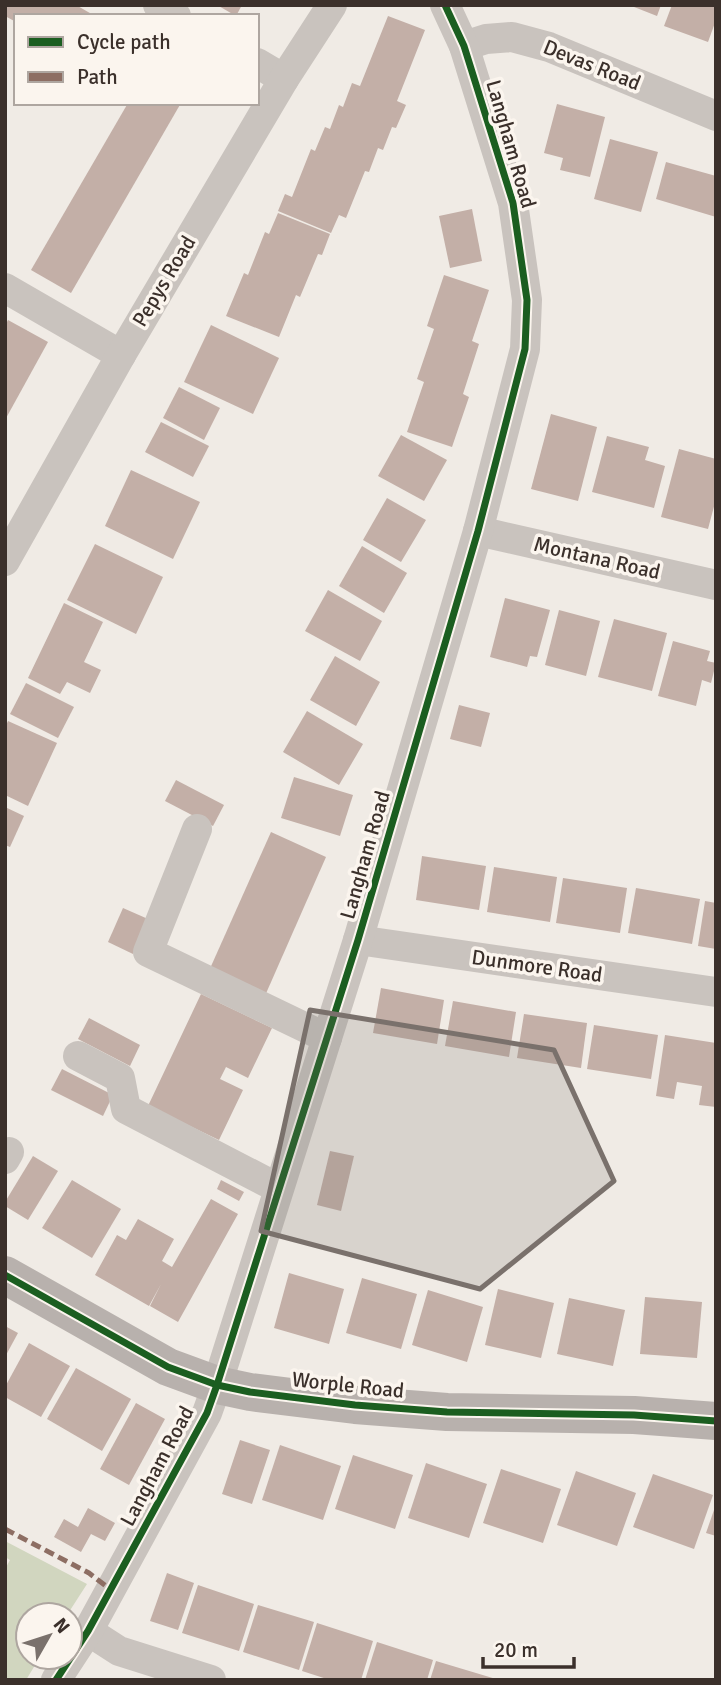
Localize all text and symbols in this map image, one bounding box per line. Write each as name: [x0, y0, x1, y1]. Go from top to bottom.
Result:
legend: [14, 14, 259, 105]
text: Cycle path: [77, 29, 171, 55]
street label: Devas Road: [539, 34, 645, 96]
text: Path: [77, 64, 118, 90]
street label: Langham Road: [480, 77, 542, 211]
street label: Pepys Road: [127, 231, 201, 331]
street label: Montana Road: [531, 531, 663, 585]
street label: Langham Road: [334, 788, 396, 922]
street label: Dunmore Road: [470, 944, 604, 988]
street label: Worple Road: [291, 1366, 405, 1404]
street label: Langham Road: [114, 1401, 200, 1531]
north arrow: [14, 1601, 84, 1671]
text: N: [48, 1613, 75, 1639]
scale bar: [483, 1626, 574, 1670]
text: 20 m: [494, 1637, 538, 1663]

